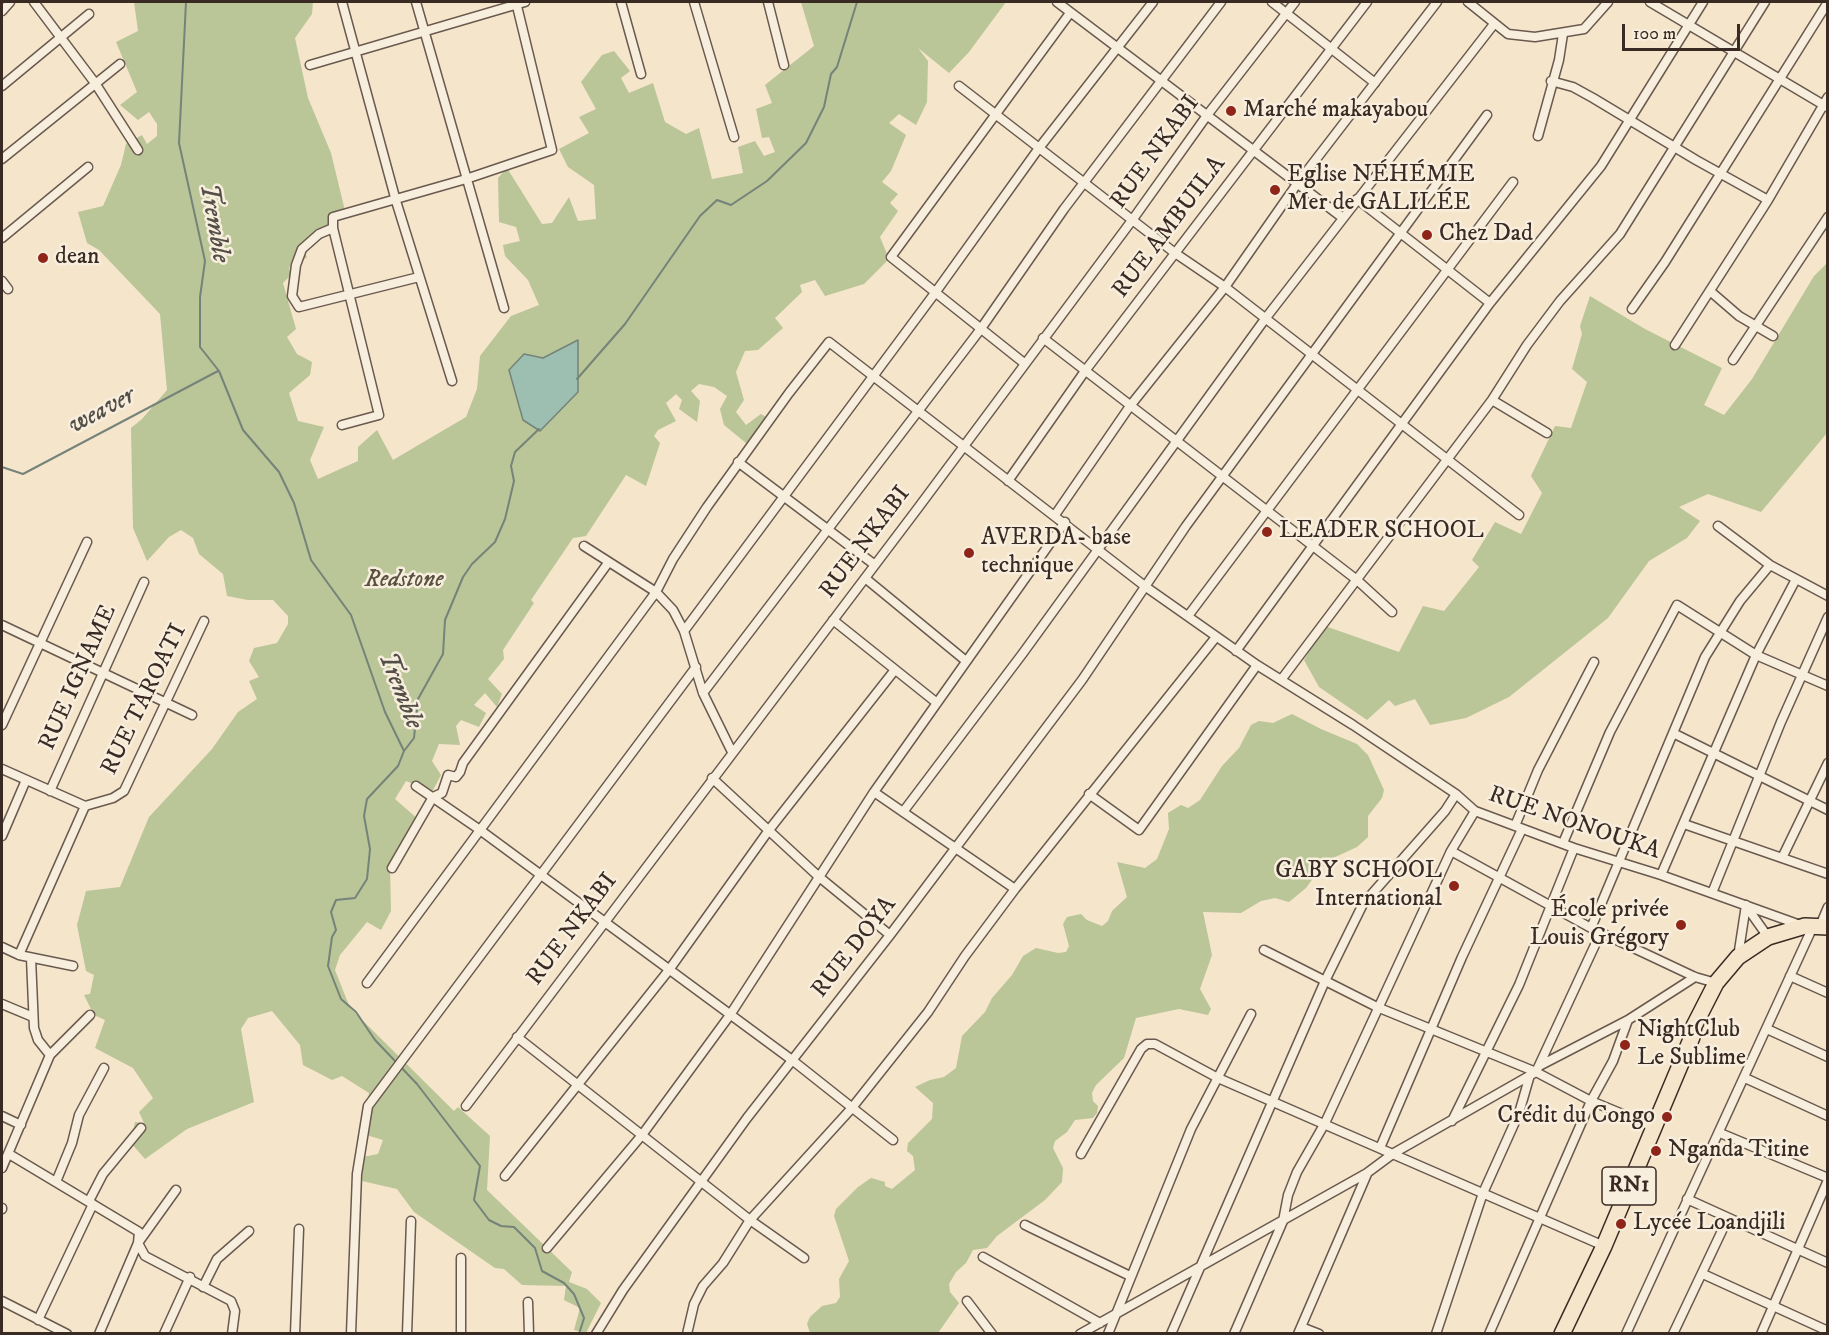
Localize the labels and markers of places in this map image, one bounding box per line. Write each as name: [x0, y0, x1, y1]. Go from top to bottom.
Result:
place label: Marché makayabou: [1243, 97, 1428, 125]
marker: Marché makayabou: [1224, 104, 1238, 118]
place label: Eglise NÉHÉMIE Mer de GALILÉE: [1287, 162, 1475, 218]
marker: Eglise NÉHÉMIE Mer de GALILÉE: [1268, 183, 1282, 197]
place label: Chez Dad: [1439, 221, 1533, 249]
marker: Chez Dad: [1420, 228, 1434, 242]
place label: dean: [55, 244, 100, 272]
marker: dean: [36, 251, 50, 265]
place label: LEADER SCHOOL: [1279, 518, 1484, 546]
place label: AVERDA- base technique: [981, 525, 1131, 581]
marker: LEADER SCHOOL: [1260, 525, 1274, 539]
marker: AVERDA- base technique: [962, 546, 976, 560]
place label: GABY SCHOOL International: [1275, 858, 1442, 914]
marker: GABY SCHOOL International: [1447, 879, 1461, 893]
place label: École privée Louis Grégory: [1530, 897, 1669, 953]
marker: École privée Louis Grégory: [1674, 918, 1688, 932]
place label: NightClub Le Sublime: [1637, 1017, 1746, 1073]
marker: NightClub Le Sublime: [1618, 1038, 1632, 1052]
place label: Crédit du Congo: [1497, 1103, 1655, 1131]
marker: Crédit du Congo: [1660, 1110, 1674, 1124]
place label: Nganda Titine: [1668, 1137, 1809, 1165]
marker: Nganda Titine: [1649, 1144, 1663, 1158]
place label: Lycée Loandjili: [1633, 1210, 1786, 1238]
marker: Lycée Loandjili: [1614, 1217, 1628, 1231]

